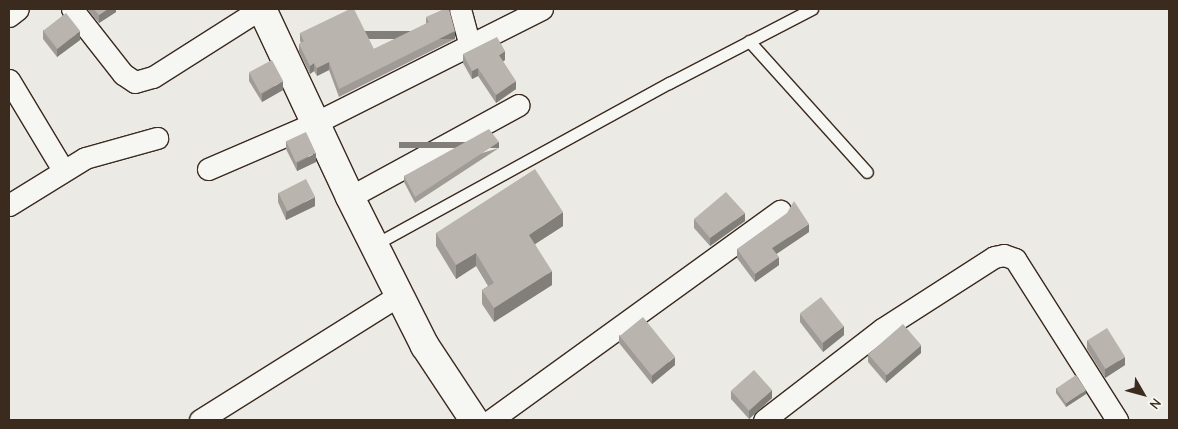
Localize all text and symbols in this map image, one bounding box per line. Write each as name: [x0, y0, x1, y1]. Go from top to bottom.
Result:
north arrow: [1118, 369, 1168, 419]
text: N: [1146, 395, 1165, 412]

